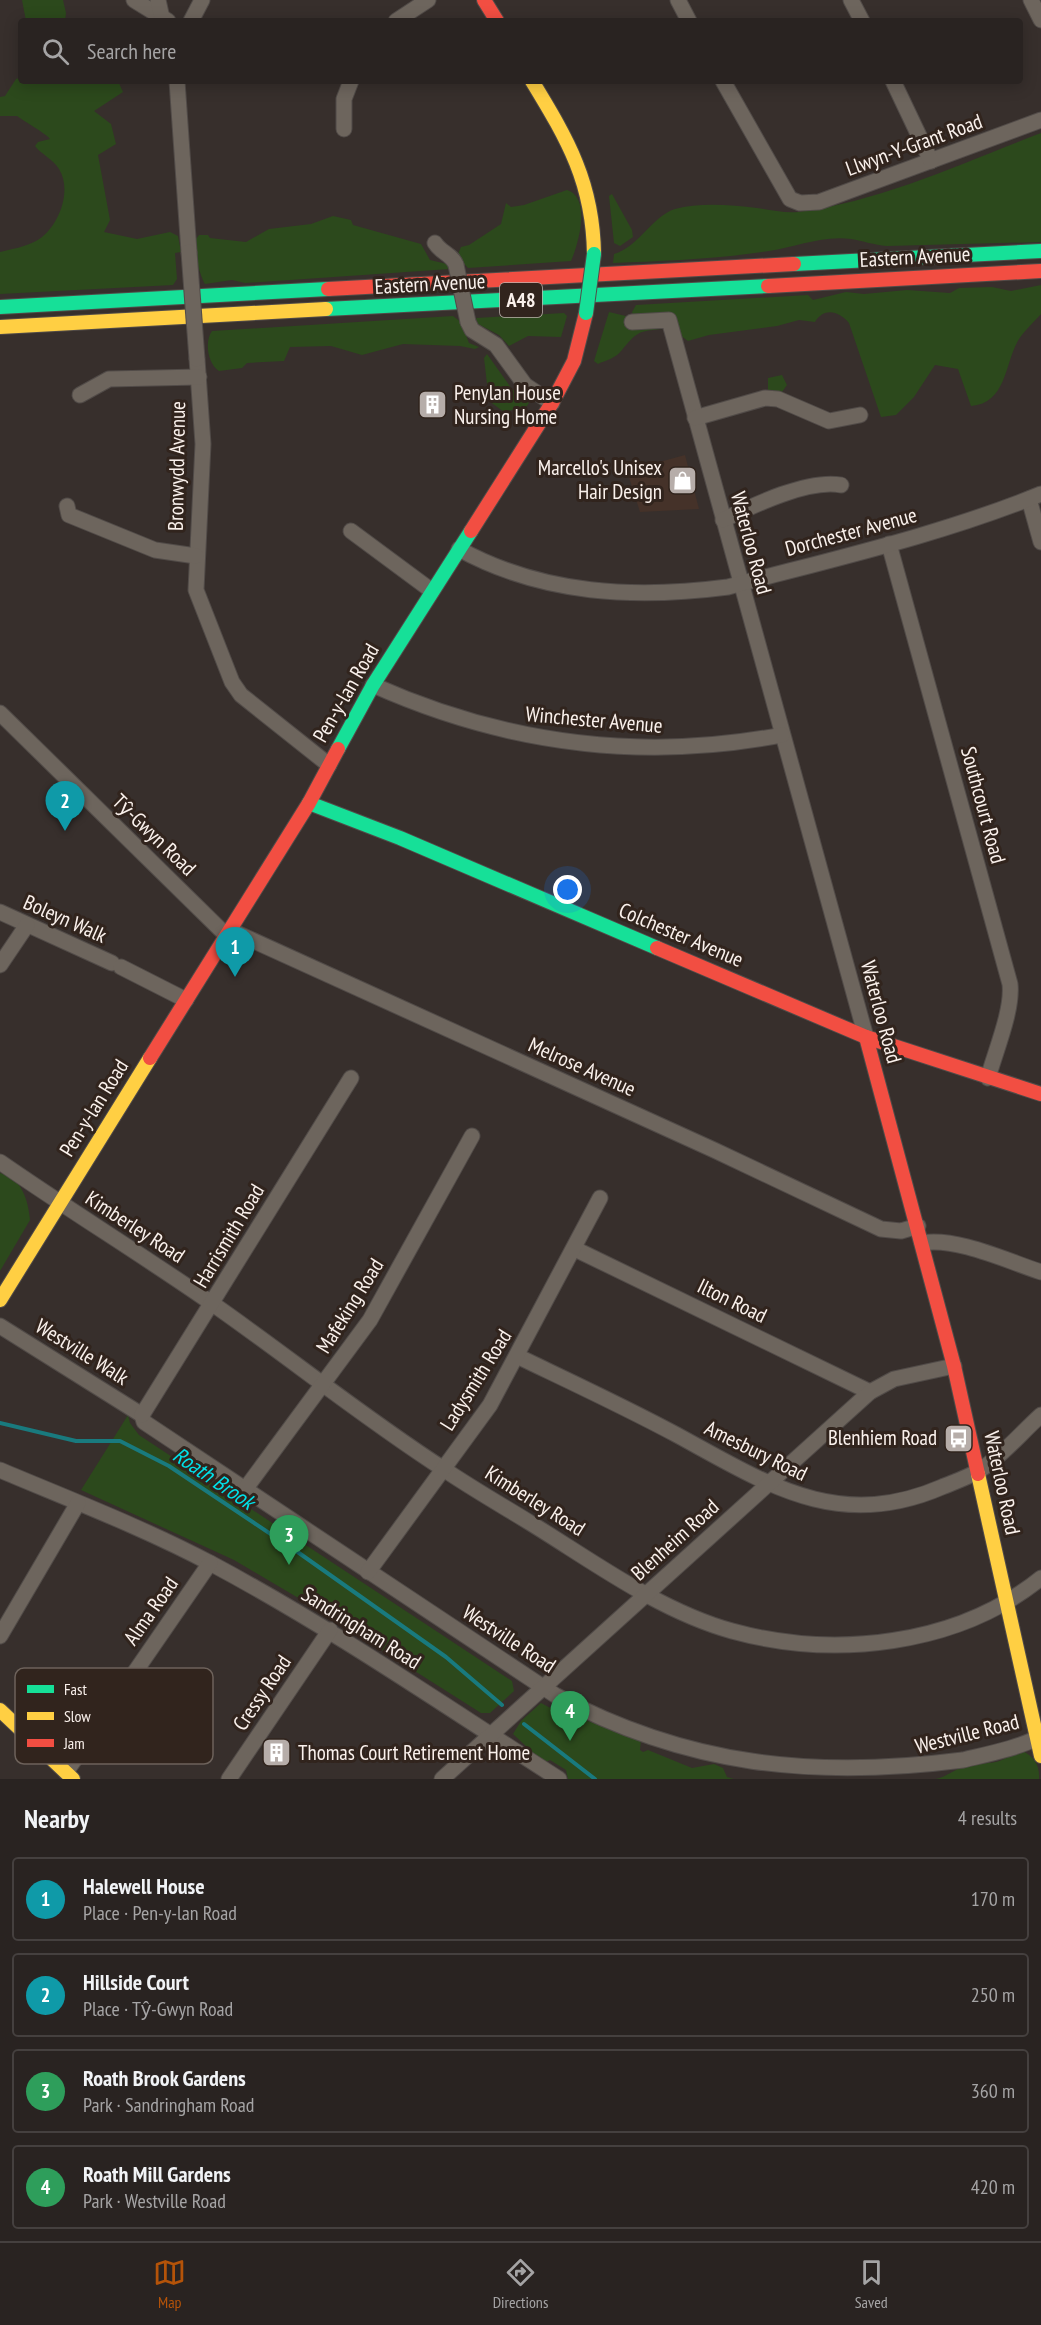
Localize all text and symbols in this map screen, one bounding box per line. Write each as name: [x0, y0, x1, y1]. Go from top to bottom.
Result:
search box: [18, 18, 1023, 84]
icon: search: [39, 35, 72, 68]
text: Search here: [87, 37, 176, 65]
street label: Llwyn-Y-Grant Road: [842, 107, 986, 182]
street label: Eastern Avenue: [859, 240, 971, 273]
street label: Eastern Avenue: [374, 267, 486, 300]
road number: A48: [500, 283, 542, 317]
place label: Penylan House Nursing Home: [454, 379, 561, 430]
building icon: Penylan House Nursing Home: [417, 389, 449, 421]
street label: Bronwydd Avenue: [162, 401, 191, 531]
place label: Marcello's Unisex Hair Design: [538, 454, 662, 505]
shop icon: Marcello's Unisex Hair Design: [667, 464, 699, 496]
street label: Waterloo Road: [725, 489, 778, 597]
street label: Dorchester Avenue: [782, 501, 920, 562]
street label: Pen-y-lan Road: [306, 639, 385, 747]
street label: Winchester Avenue: [524, 700, 664, 739]
street label: Southcourt Road: [955, 744, 1012, 866]
pin: 2: [46, 782, 84, 831]
street label: Tŷ-Gwyn Road: [107, 788, 202, 881]
your location: [553, 875, 582, 904]
street label: Boleyn Walk: [19, 888, 111, 949]
street label: Colchester Avenue: [615, 896, 747, 973]
pin: 1: [216, 928, 254, 977]
street label: Waterloo Road: [855, 958, 908, 1066]
street label: Melrose Avenue: [524, 1031, 640, 1102]
street label: Pen-y-lan Road: [53, 1054, 134, 1161]
street label: Harrismith Road: [187, 1179, 270, 1293]
street label: Kimberley Road: [81, 1185, 190, 1269]
street label: Mafeking Road: [310, 1253, 389, 1358]
street label: Ilton Road: [693, 1272, 771, 1329]
street label: Westville Walk: [31, 1312, 134, 1391]
street label: Ladysmith Road: [434, 1324, 517, 1435]
street label: Amesbury Road: [700, 1414, 812, 1487]
bus stop icon: Blenhiem Road: [942, 1422, 974, 1454]
place label: Blenhiem Road: [828, 1424, 937, 1451]
street label: Waterloo Road: [978, 1429, 1027, 1537]
water label: Roath Brook: [168, 1441, 262, 1517]
street label: Kimberley Road: [480, 1459, 590, 1542]
street label: Blenheim Road: [625, 1493, 724, 1586]
pin: 3: [270, 1516, 308, 1565]
street label: Alma Road: [117, 1571, 184, 1650]
street label: Sandringham Road: [296, 1580, 426, 1675]
street label: Westville Road: [457, 1598, 561, 1679]
street label: Cressy Road: [226, 1650, 297, 1736]
legend: [15, 1668, 213, 1764]
text: Fast: [64, 1679, 87, 1699]
pin: 4: [550, 1692, 590, 1741]
text: Slow: [64, 1706, 91, 1726]
street label: Westville Road: [912, 1708, 1022, 1759]
text: Jam: [63, 1733, 85, 1753]
building icon: Thomas Court Retirement Home: [261, 1737, 293, 1769]
place label: Thomas Court Retirement Home: [298, 1739, 530, 1766]
text: Nearby: [24, 1802, 89, 1835]
text: 4 results: [958, 1805, 1017, 1831]
text: Halewell House: [83, 1872, 205, 1900]
text: 1: [41, 1886, 50, 1912]
text: 170 m: [971, 1886, 1015, 1912]
text: Place · Pen-y-lan Road: [83, 1900, 237, 1926]
text: Hillside Court: [83, 1968, 189, 1996]
text: 2: [41, 1982, 50, 2008]
text: 250 m: [971, 1982, 1015, 2008]
text: Place · Tŷ-Gwyn Road: [83, 1996, 233, 2022]
text: Roath Brook Gardens: [83, 2064, 246, 2092]
text: 3: [41, 2078, 50, 2104]
text: 360 m: [971, 2078, 1015, 2104]
text: Park · Sandringham Road: [83, 2092, 254, 2118]
text: Roath Mill Gardens: [83, 2160, 231, 2188]
text: 4: [41, 2174, 50, 2200]
text: 420 m: [971, 2174, 1015, 2200]
text: Park · Westville Road: [83, 2188, 226, 2214]
tab: Map: [153, 2256, 186, 2312]
tab: Directions: [493, 2256, 548, 2312]
tab: Saved: [855, 2256, 888, 2312]

